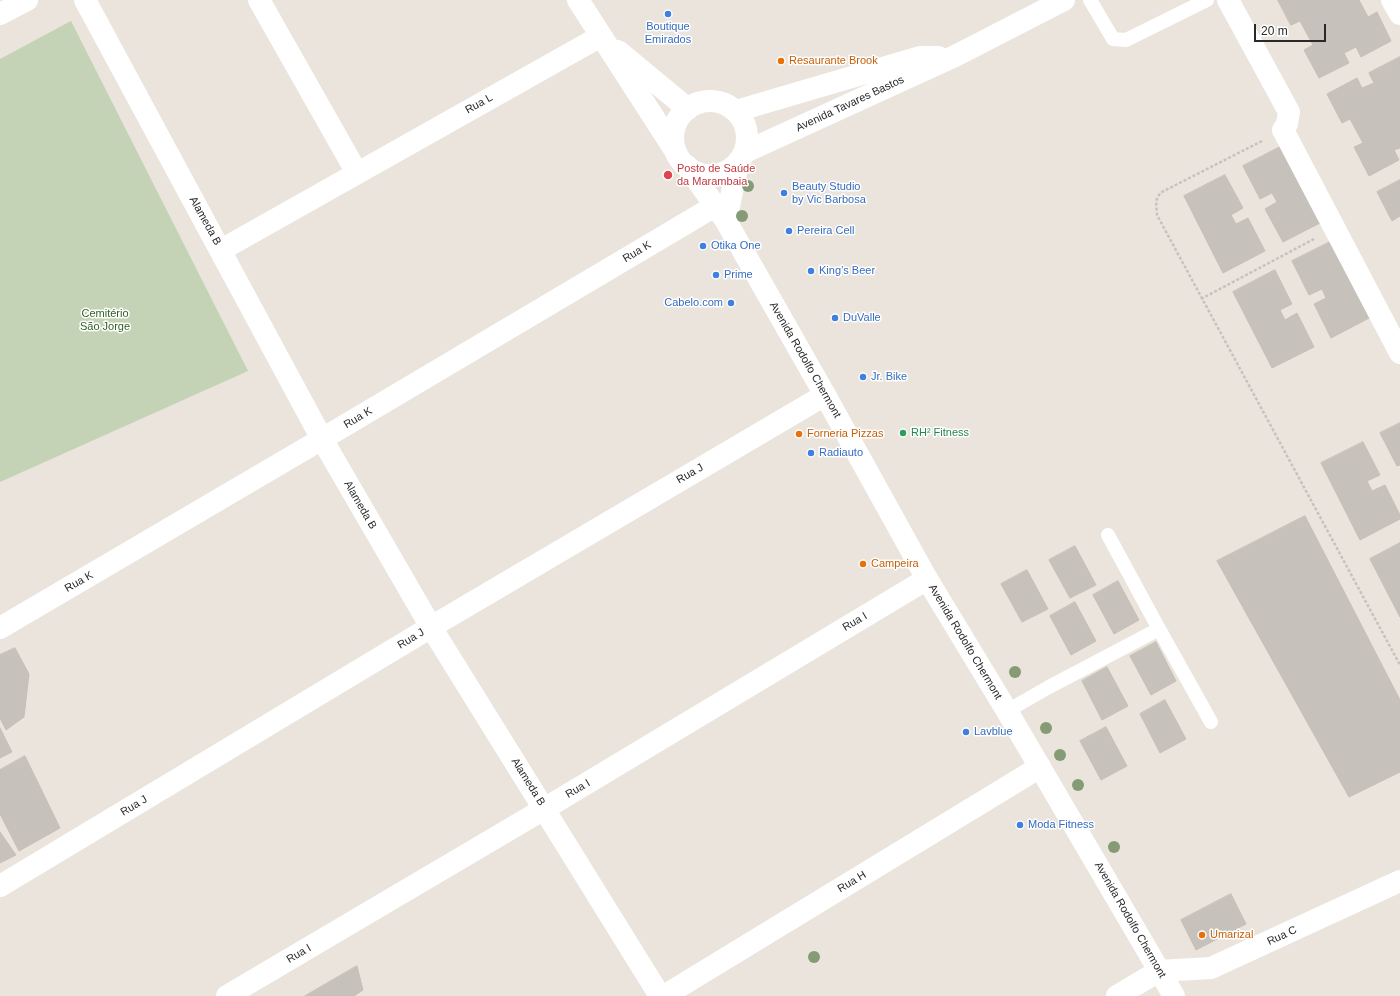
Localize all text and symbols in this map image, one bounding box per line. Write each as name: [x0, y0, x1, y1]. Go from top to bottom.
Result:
marker: Boutique Emirados: [663, 9, 673, 19]
scale bar: [1256, 16, 1328, 42]
place label: Boutique Emirados: [645, 20, 691, 46]
text: 20 m: [1261, 24, 1288, 38]
place label: Resaurante Brook: [789, 54, 878, 68]
marker: Resaurante Brook: [776, 56, 786, 66]
street label: Avenida Tavares Bastos: [794, 73, 906, 135]
street label: Rua L: [463, 91, 495, 117]
place label: Posto de Saúde da Marambaia: [677, 162, 755, 188]
marker: Posto de Saúde da Marambaia: [662, 169, 674, 181]
place label: Beauty Studio by Vic Barbosa: [792, 180, 866, 206]
marker: Beauty Studio by Vic Barbosa: [779, 188, 789, 198]
street label: Alameda B: [186, 194, 224, 248]
place label: Pereira Cell: [797, 224, 854, 238]
marker: Pereira Cell: [784, 226, 794, 236]
street label: Rua K: [620, 238, 654, 266]
place label: Otika One: [711, 239, 761, 253]
marker: Otika One: [698, 241, 708, 251]
place label: King’s Beer: [819, 264, 875, 278]
marker: King’s Beer: [806, 266, 816, 276]
place label: Prime: [724, 268, 753, 282]
marker: Prime: [711, 270, 721, 280]
place label: Cabelo.com: [664, 296, 723, 310]
marker: Cabelo.com: [726, 298, 736, 308]
street label: Avenida Rodolfo Chermont: [766, 300, 844, 420]
park label: Cemitério São Jorge: [80, 307, 130, 333]
place label: DuValle: [843, 311, 881, 325]
marker: DuValle: [830, 313, 840, 323]
place label: Jr. Bike: [871, 370, 907, 384]
marker: Jr. Bike: [858, 372, 868, 382]
street label: Rua K: [341, 404, 375, 432]
place label: RH² Fitness: [911, 426, 969, 440]
place label: Forneria Pizzas: [807, 427, 883, 441]
marker: RH² Fitness: [898, 428, 908, 438]
marker: Forneria Pizzas: [794, 429, 804, 439]
place label: Radiauto: [819, 446, 863, 460]
marker: Radiauto: [806, 448, 816, 458]
street label: Rua J: [674, 461, 706, 487]
street label: Alameda B: [341, 478, 379, 532]
place label: Campeira: [871, 557, 919, 571]
marker: Campeira: [858, 559, 868, 569]
street label: Rua K: [62, 569, 96, 595]
street label: Avenida Rodolfo Chermont: [925, 582, 1005, 702]
street label: Rua I: [840, 610, 870, 634]
street label: Rua J: [395, 626, 427, 652]
place label: Lavblue: [974, 725, 1013, 739]
marker: Lavblue: [961, 727, 971, 737]
street label: Alameda B: [508, 756, 548, 808]
street label: Rua I: [563, 777, 593, 801]
street label: Rua J: [118, 793, 150, 819]
place label: Moda Fitness: [1028, 818, 1094, 832]
marker: Moda Fitness: [1015, 820, 1025, 830]
street label: Avenida Rodolfo Chermont: [1091, 860, 1169, 980]
street label: Rua H: [835, 868, 869, 896]
street label: Rua C: [1265, 923, 1299, 949]
place label: Umarizal: [1210, 928, 1253, 942]
marker: Umarizal: [1197, 930, 1207, 940]
street label: Rua I: [284, 942, 314, 966]

